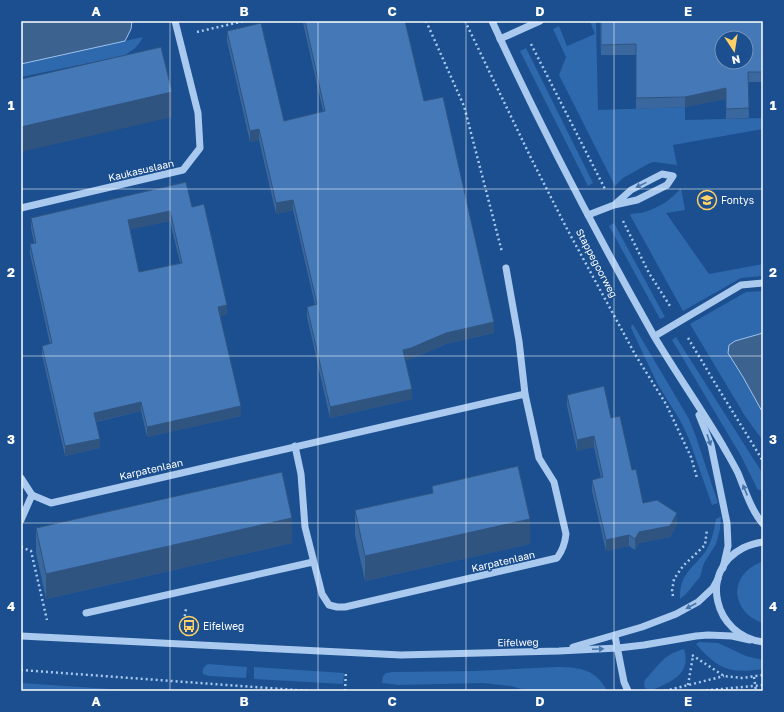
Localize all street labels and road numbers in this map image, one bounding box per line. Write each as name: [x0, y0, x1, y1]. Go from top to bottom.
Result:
street label: Kaukasuslaan: [107, 157, 175, 183]
street label: Stappegoorweg: [574, 227, 620, 299]
street label: Karpatenlaan: [118, 456, 184, 482]
street label: Karpatenlaan: [470, 548, 536, 574]
street label: Eifelweg: [497, 636, 539, 648]

